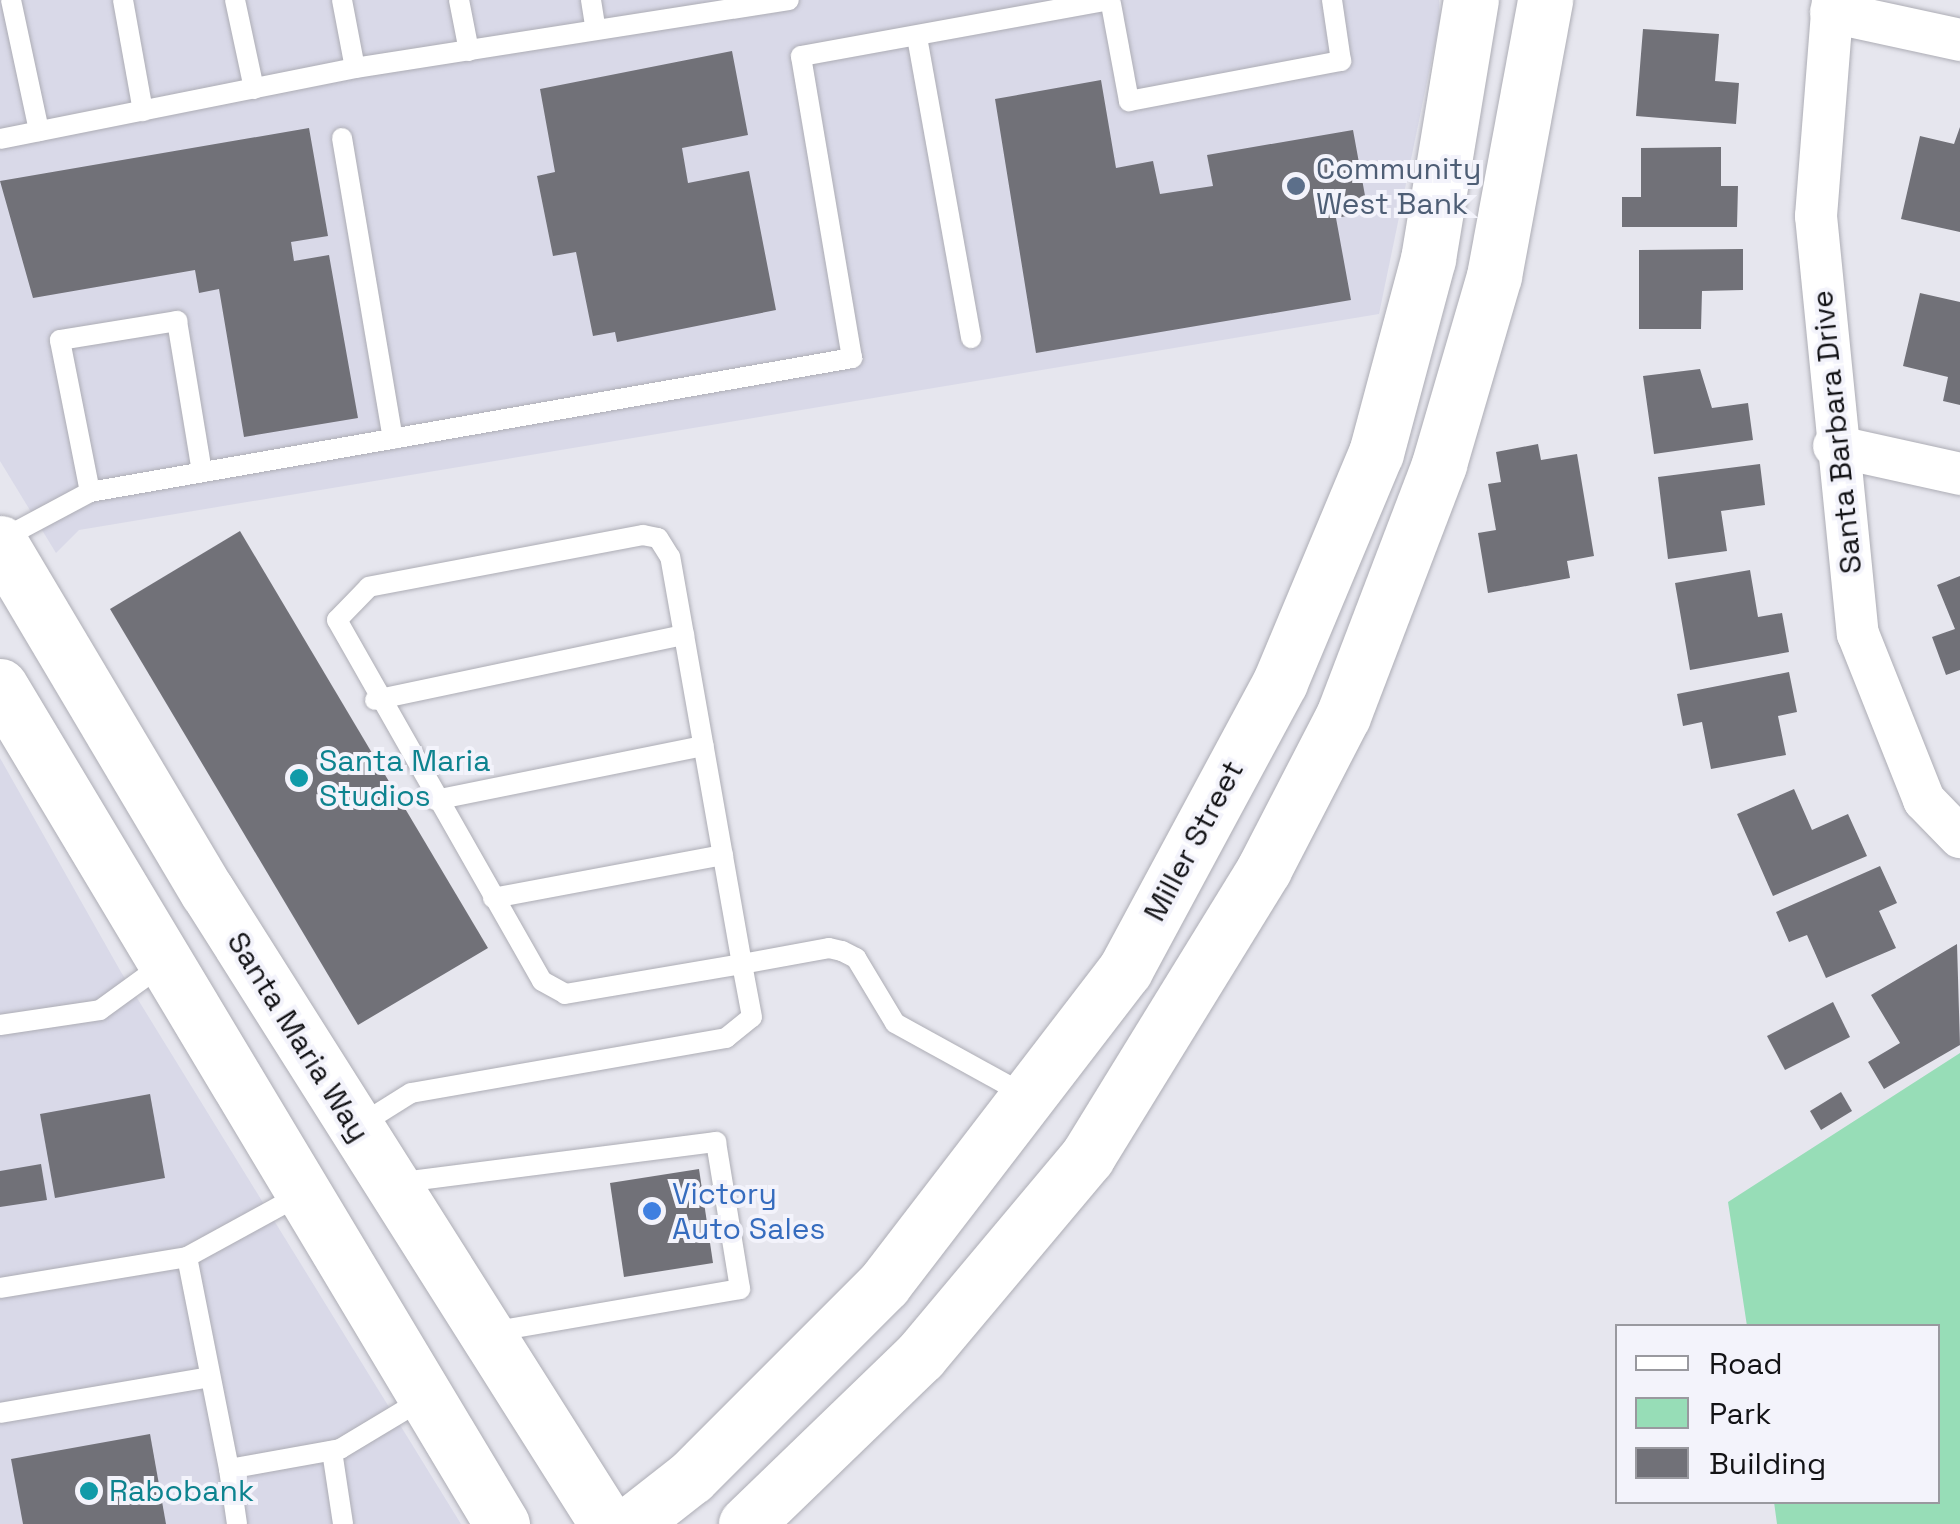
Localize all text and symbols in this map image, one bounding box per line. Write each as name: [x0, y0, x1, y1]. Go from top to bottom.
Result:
place label: Community West Bank: [1316, 151, 1481, 222]
marker: Community West Bank: [1285, 175, 1307, 197]
street label: Santa Barbara Drive: [1804, 288, 1870, 576]
place label: Santa Maria Studios: [319, 743, 490, 814]
street label: Miller Street: [1137, 755, 1251, 927]
marker: Santa Maria Studios: [288, 767, 310, 789]
street label: Santa Maria Way: [219, 926, 377, 1148]
place label: Victory Auto Sales: [672, 1176, 825, 1246]
marker: Victory Auto Sales: [641, 1200, 663, 1222]
legend: [1615, 1324, 1940, 1504]
text: Road: [1709, 1344, 1783, 1383]
text: Park: [1709, 1394, 1771, 1433]
text: Building: [1709, 1444, 1826, 1483]
place label: Rabobank: [109, 1473, 254, 1509]
marker: Rabobank: [78, 1480, 100, 1502]

